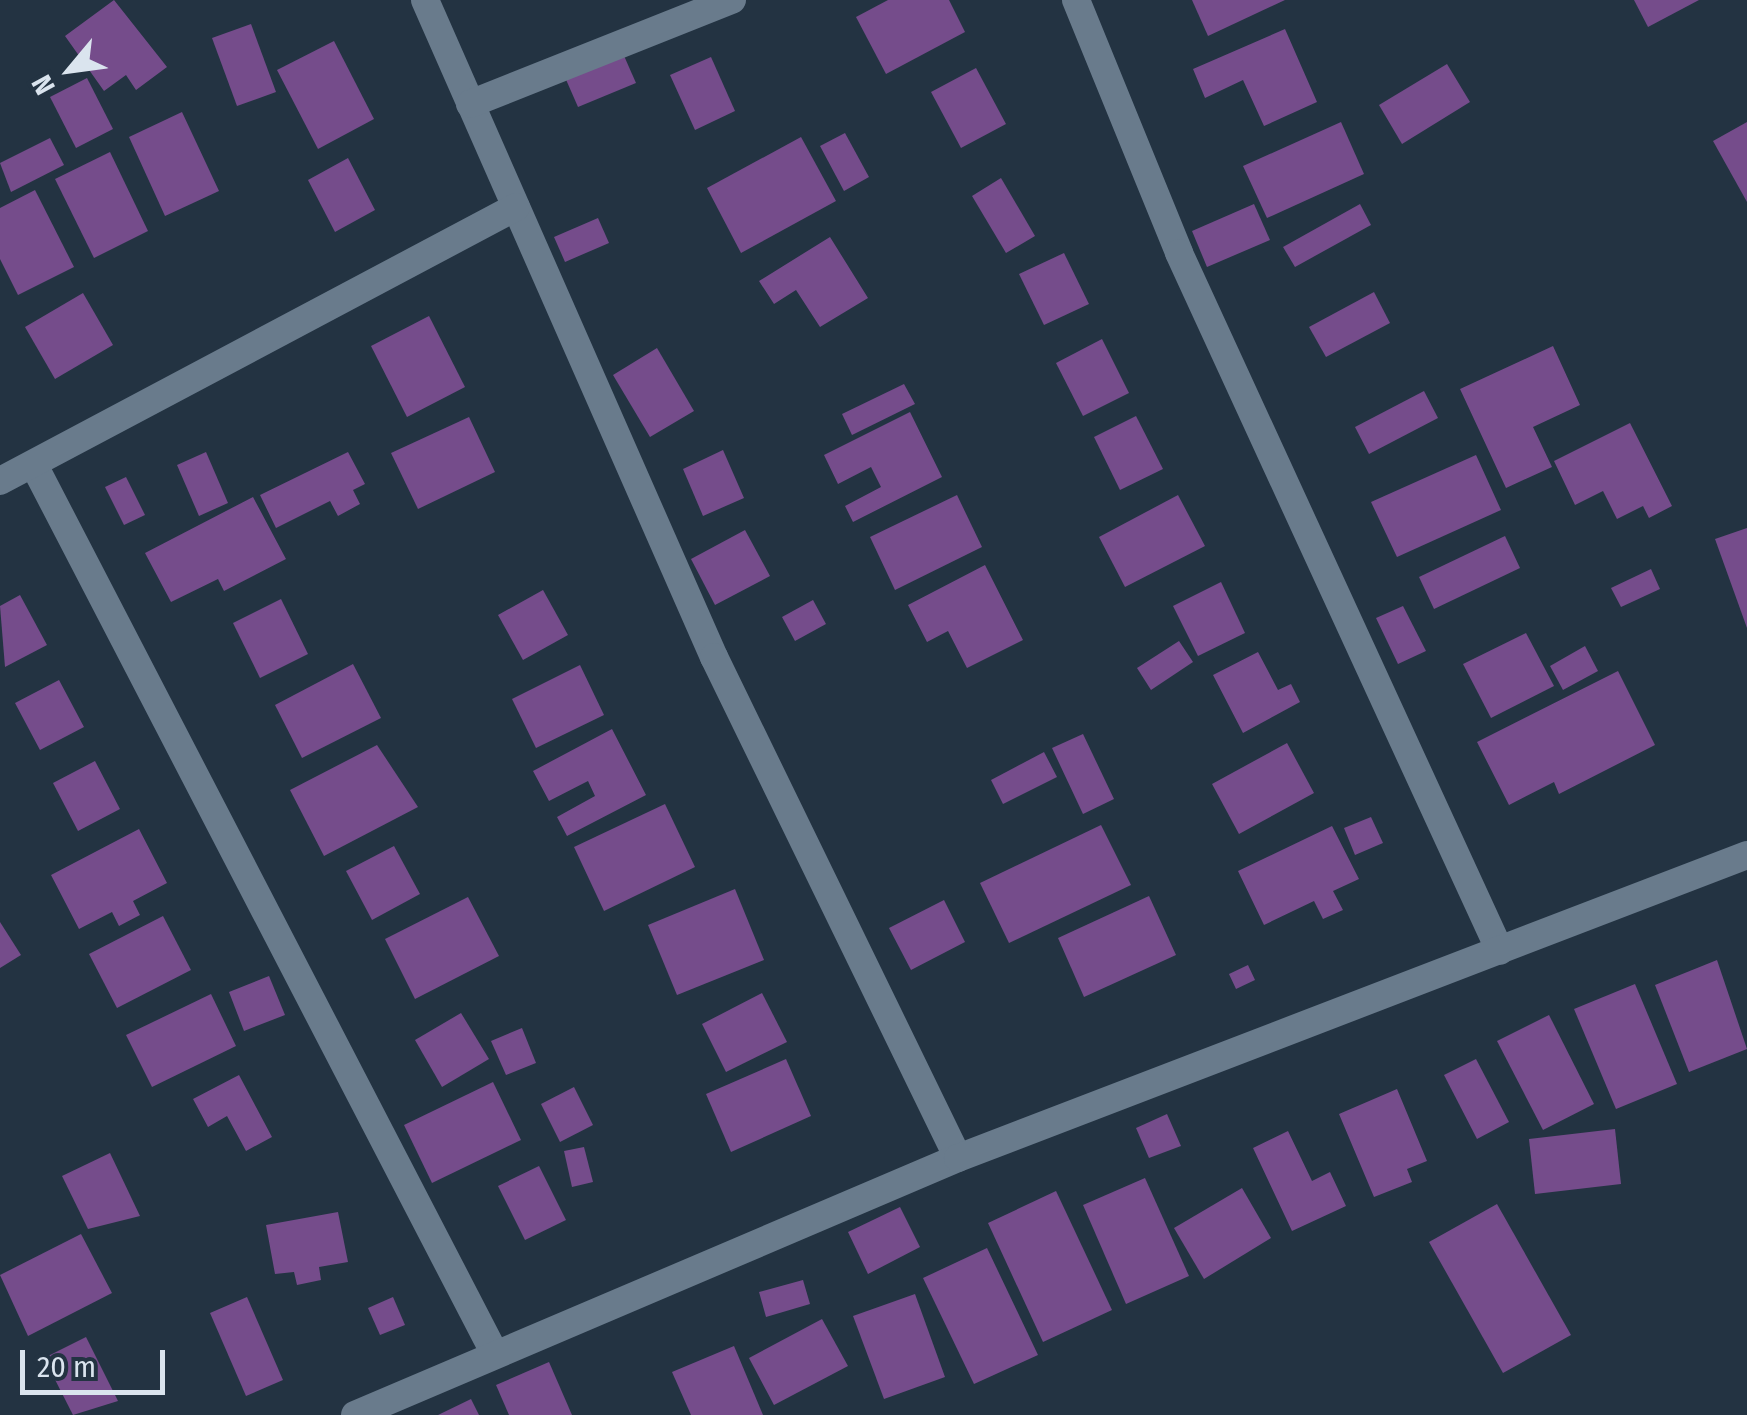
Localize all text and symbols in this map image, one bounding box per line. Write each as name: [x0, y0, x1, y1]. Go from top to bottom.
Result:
north arrow: [20, 20, 120, 120]
text: N: [25, 69, 62, 100]
scale bar: [25, 1330, 170, 1392]
text: 20 m: [37, 1349, 96, 1385]

